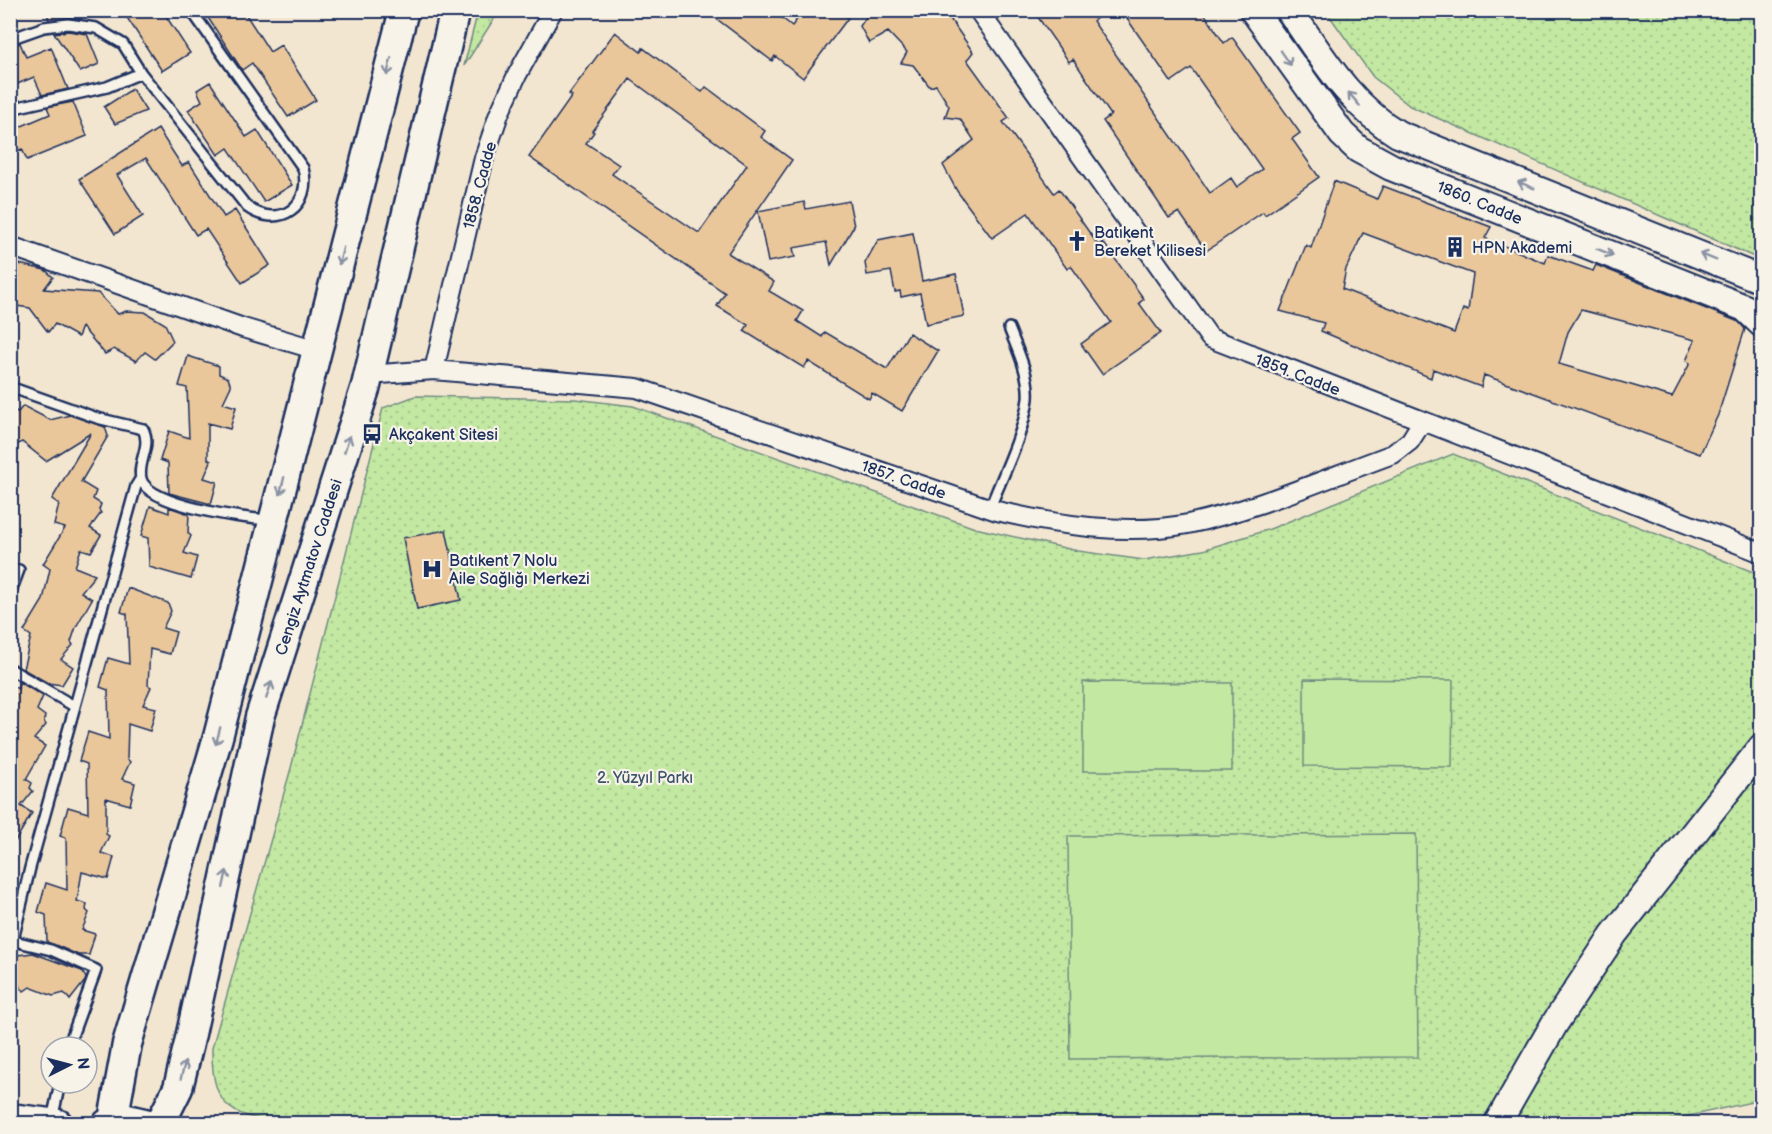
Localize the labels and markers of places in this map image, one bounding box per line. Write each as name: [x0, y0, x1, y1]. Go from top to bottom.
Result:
place label: Batıkent Bereket Kilisesi: [1094, 224, 1206, 261]
church icon: Batıkent Bereket Kilisesi: [1065, 229, 1089, 253]
building icon: HPN Akademi: [1443, 235, 1467, 259]
place label: HPN Akademi: [1472, 239, 1572, 258]
bus stop icon: Akçakent Sitesi: [360, 422, 384, 446]
place label: Akçakent Sitesi: [389, 426, 498, 445]
place label: Batıkent 7 Nolu Aile Sağlığı Merkezi: [449, 552, 590, 589]
hospital icon: Batıkent 7 Nolu Aile Sağlığı Merkezi: [420, 557, 444, 581]

